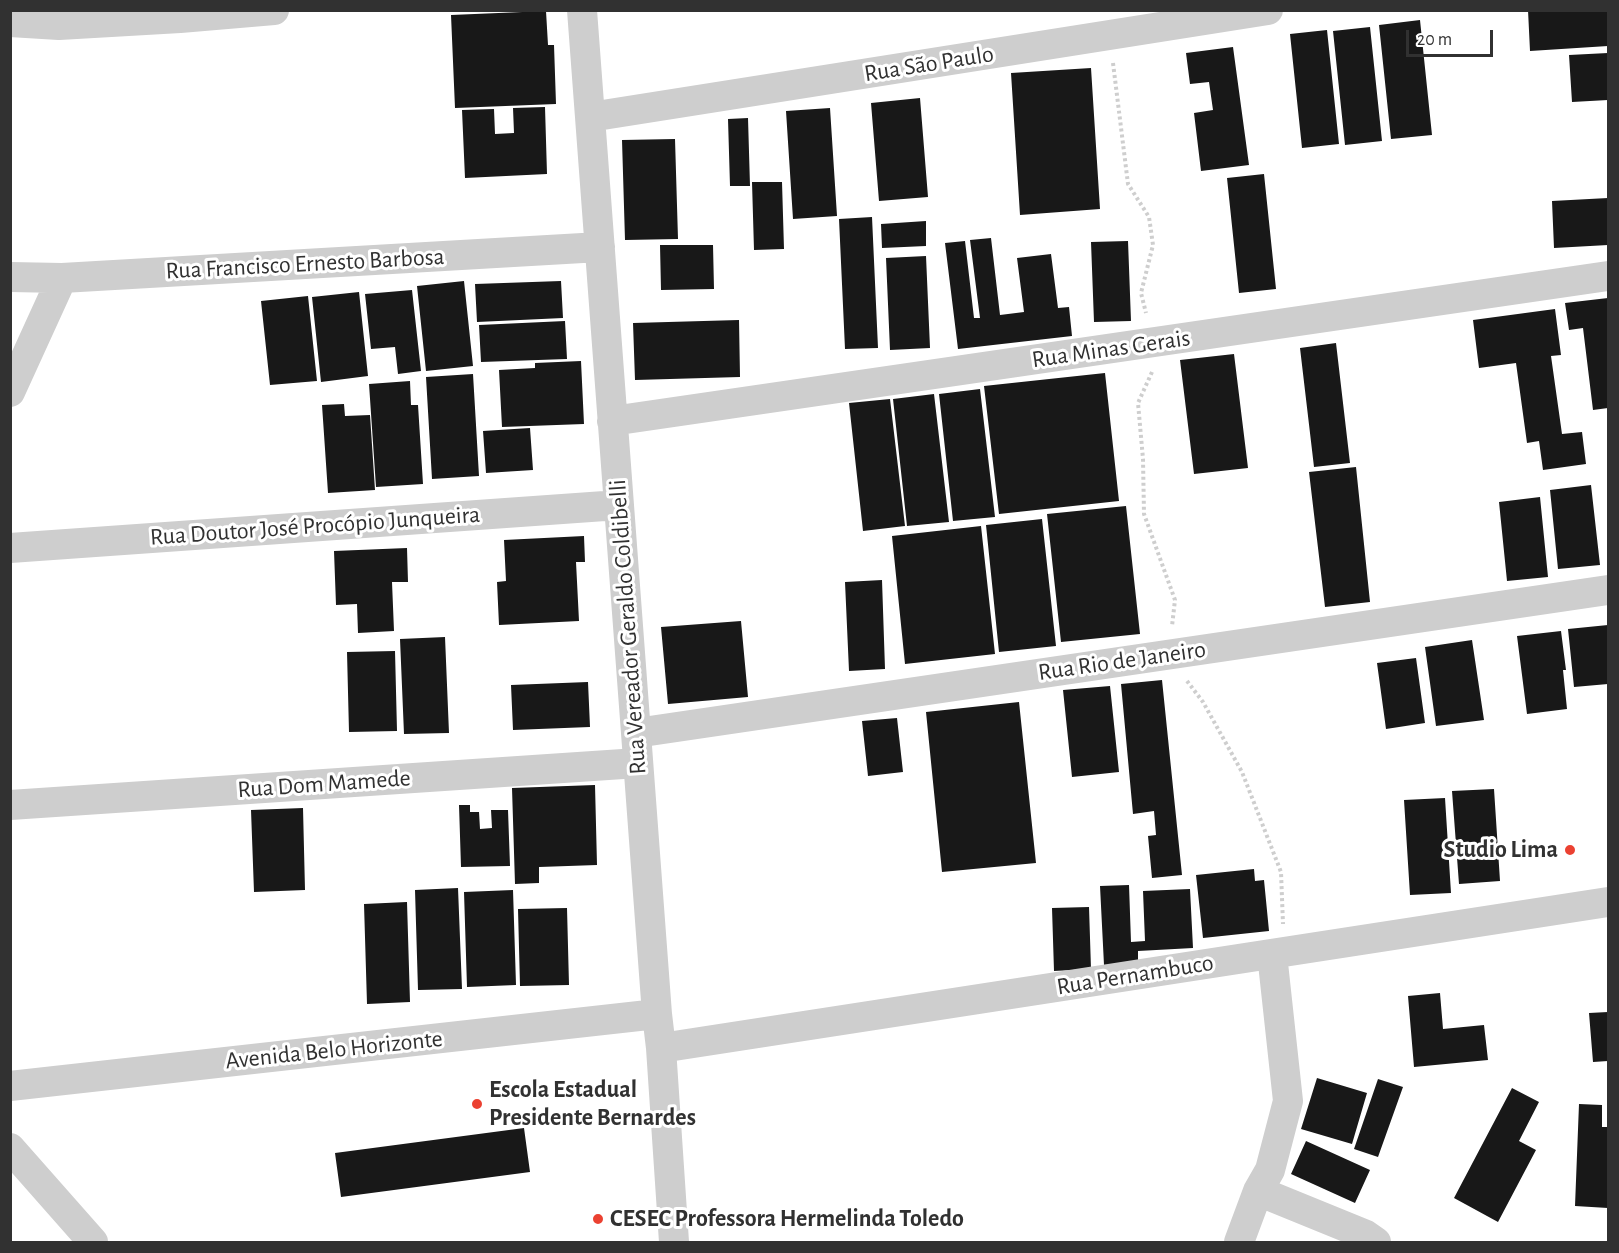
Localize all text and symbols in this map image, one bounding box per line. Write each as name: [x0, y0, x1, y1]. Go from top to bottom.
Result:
scale bar: [1409, 18, 1496, 56]
text: 20 m: [1417, 31, 1452, 49]
street label: Rua São Paulo: [862, 40, 996, 88]
street label: Rua Francisco Ernesto Barbosa: [165, 242, 445, 286]
street label: Rua Minas Gerais: [1030, 324, 1192, 374]
street label: Rua Vereador Geraldo Coldibelli: [603, 478, 653, 776]
street label: Rua Doutor José Procópio Junqueira: [149, 500, 481, 552]
street label: Rua Rio de Janeiro: [1036, 635, 1208, 687]
street label: Rua Dom Mamede: [236, 764, 412, 804]
place label: Studio Lima: [1443, 836, 1558, 864]
marker: Studio Lima: [1563, 843, 1577, 857]
street label: Rua Pernambuco: [1055, 948, 1215, 1002]
street label: Avenida Belo Horizonte: [224, 1024, 444, 1076]
place label: Escola Estadual Presidente Bernardes: [489, 1076, 696, 1132]
marker: Escola Estadual Presidente Bernardes: [470, 1097, 484, 1111]
place label: CESEC Professora Hermelinda Toledo: [610, 1205, 964, 1233]
marker: CESEC Professora Hermelinda Toledo: [591, 1212, 605, 1226]

